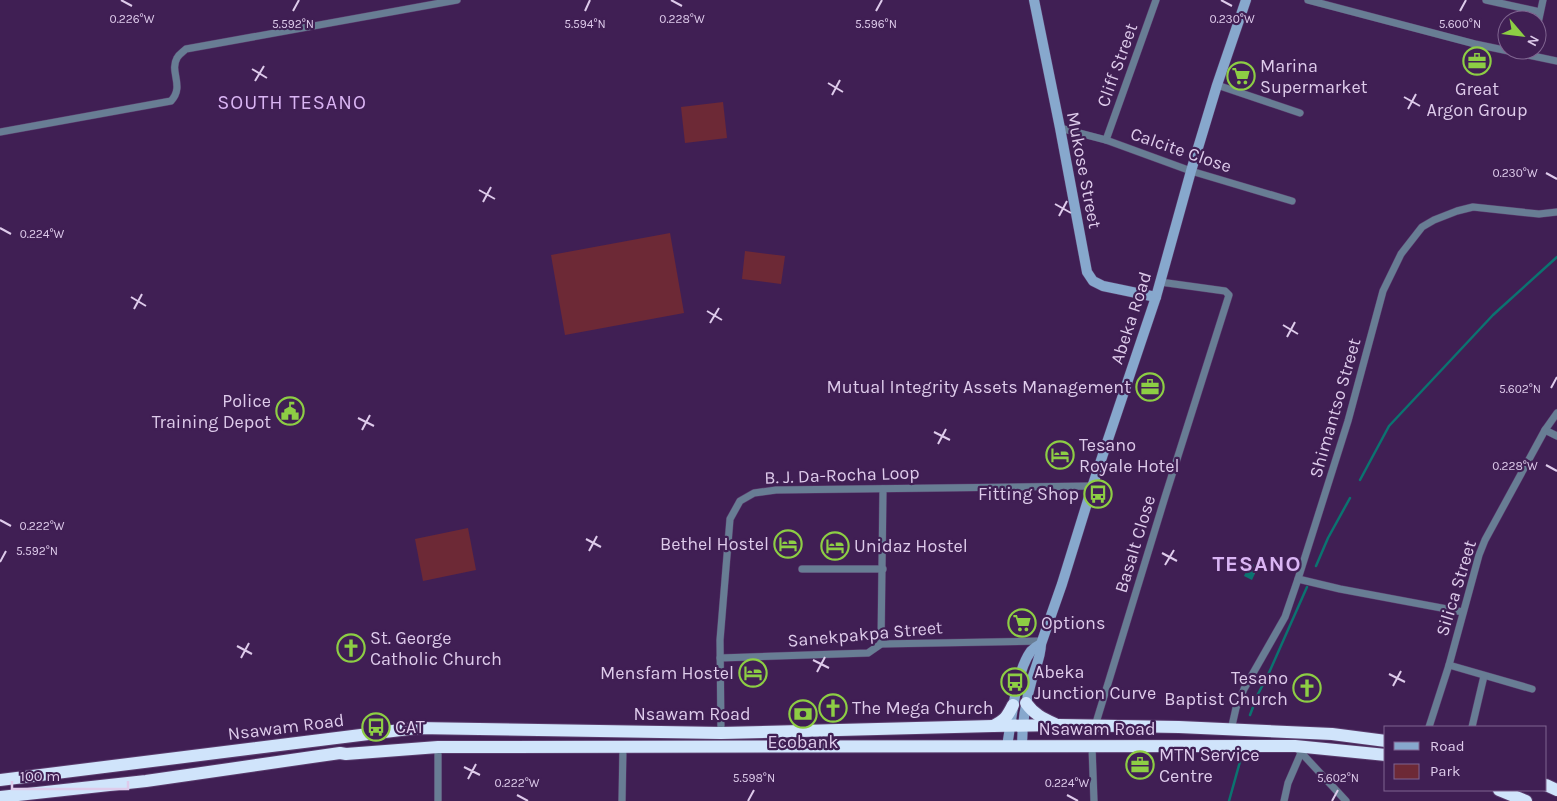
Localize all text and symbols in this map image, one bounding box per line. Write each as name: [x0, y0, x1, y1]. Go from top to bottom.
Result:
north arrow: [1497, 10, 1547, 60]
text: 0.226°W: [110, 12, 155, 26]
text: 0.228°W: [659, 12, 705, 26]
text: 0.230°W: [1209, 12, 1255, 26]
text: 5.592°N: [272, 17, 314, 31]
text: 5.594°N: [564, 17, 606, 31]
text: 5.596°N: [855, 17, 897, 31]
text: 5.600°N: [1439, 17, 1481, 31]
street label: Cliff Street: [1092, 20, 1142, 110]
text: N: [1523, 32, 1543, 49]
office icon: Great Argon Group: [1462, 46, 1492, 76]
place label: Marina Supermarket: [1260, 55, 1368, 98]
supermarket icon: Marina Supermarket: [1226, 61, 1256, 91]
place label: Great Argon Group: [1426, 78, 1528, 121]
district label: SOUTH TESANO: [217, 91, 367, 114]
street label: Mukose Street: [1062, 110, 1106, 230]
street label: Calcite Close: [1128, 122, 1234, 178]
text: 0.230°W: [1492, 166, 1538, 180]
text: 0.224°W: [20, 227, 65, 241]
street label: Abeka Road: [1106, 269, 1156, 367]
street label: Shimantso Street: [1305, 335, 1366, 480]
office icon: Mutual Integrity Assets Management: [1135, 372, 1165, 402]
place label: Mutual Integrity Assets Management: [827, 376, 1131, 398]
text: 5.602°N: [1499, 382, 1541, 396]
place label: Police Training Depot: [152, 390, 271, 433]
public building icon: Police Training Depot: [275, 396, 305, 426]
place label: Tesano Royale Hotel: [1079, 434, 1180, 477]
hotel icon: Tesano Royale Hotel: [1045, 440, 1075, 470]
text: 0.228°W: [1492, 459, 1538, 473]
street label: B. J. Da-Rocha Loop: [764, 461, 920, 489]
bus stop icon: Fitting Shop: [1083, 479, 1113, 509]
place label: Fitting Shop: [978, 483, 1079, 505]
street label: Basalt Close: [1110, 492, 1160, 596]
text: 0.222°W: [20, 519, 65, 533]
hotel icon: Bethel Hostel: [773, 529, 803, 559]
hotel icon: Unidaz Hostel: [820, 531, 850, 561]
place label: Bethel Hostel: [660, 533, 769, 555]
place label: Unidaz Hostel: [854, 535, 968, 557]
street label: Silica Street: [1431, 537, 1481, 639]
text: 5.592°N: [16, 544, 58, 558]
district label: TESANO: [1212, 551, 1302, 577]
supermarket icon: Options: [1007, 608, 1037, 638]
place label: Options: [1041, 612, 1105, 634]
street label: Sanekpakpa Street: [786, 616, 944, 652]
place label: St. George Catholic Church: [370, 627, 502, 670]
church icon: St. George Catholic Church: [336, 633, 366, 663]
hotel icon: Mensfam Hostel: [738, 658, 768, 688]
place label: Abeka Junction Curve: [1034, 661, 1156, 704]
place label: Mensfam Hostel: [600, 662, 734, 684]
bus stop icon: Abeka Junction Curve: [1000, 667, 1030, 697]
place label: Tesano Baptist Church: [1164, 667, 1288, 710]
church icon: Tesano Baptist Church: [1292, 673, 1322, 703]
church icon: The Mega Church: [818, 693, 848, 723]
place label: The Mega Church: [852, 697, 994, 719]
bank icon: Ecobank: [788, 699, 818, 729]
street label: Nsawam Road: [633, 703, 751, 725]
street label: Nsawam Road: [227, 709, 345, 745]
bus stop icon: CAT: [361, 712, 391, 742]
place label: CAT: [395, 716, 425, 738]
street label: Nsawam Road: [1038, 718, 1156, 740]
legend: [1384, 726, 1547, 791]
place label: Ecobank: [768, 731, 838, 753]
text: Road: [1430, 737, 1465, 755]
place label: MTN Service Centre: [1159, 744, 1259, 787]
office icon: MTN Service Centre: [1125, 750, 1155, 780]
scale bar: [12, 758, 129, 790]
text: Park: [1430, 762, 1460, 780]
text: 100 m: [20, 767, 60, 785]
text: 5.598°N: [733, 771, 775, 785]
text: 5.602°N: [1317, 771, 1359, 785]
text: 0.222°W: [495, 776, 540, 790]
text: 0.224°W: [1045, 776, 1090, 790]

